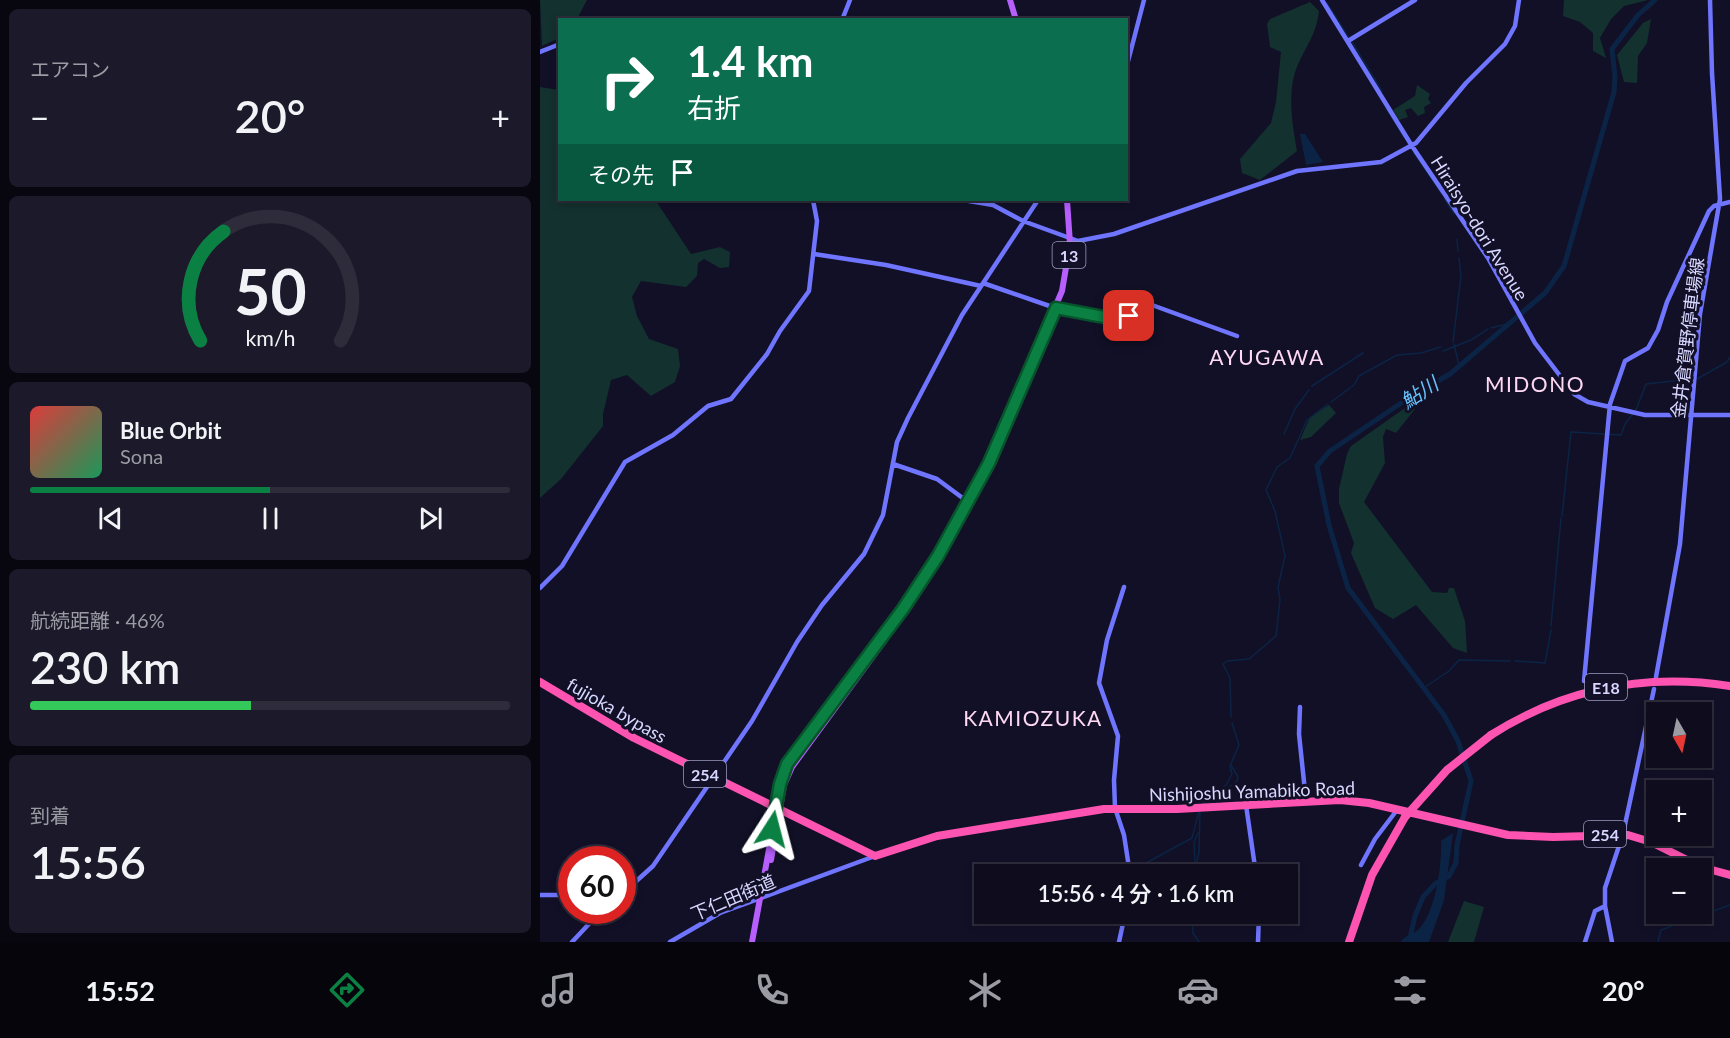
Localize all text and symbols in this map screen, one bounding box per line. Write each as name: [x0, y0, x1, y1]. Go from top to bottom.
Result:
text: 1.4 km: [687, 36, 814, 86]
icon: right: [588, 42, 666, 120]
text: エアコン: [30, 57, 110, 81]
text: 20°: [235, 89, 305, 143]
text: 右折: [687, 91, 741, 124]
text: −: [30, 97, 49, 137]
text: +: [491, 97, 510, 137]
street label: Hiraisyo-dori Avenue: [1427, 152, 1533, 304]
icon: arrive: [666, 156, 699, 189]
text: その先: [588, 161, 654, 188]
road number: 13: [1052, 242, 1086, 268]
text: 50: [234, 254, 306, 329]
street label: 金井倉賀野停車場線: [1666, 256, 1708, 420]
pin: [1103, 290, 1154, 341]
icon: arrive: [1112, 299, 1145, 332]
text: km/h: [245, 326, 295, 352]
district label: AYUGAWA: [1209, 344, 1325, 369]
water label: 鮎川: [1396, 370, 1444, 413]
district label: MIDONO: [1485, 371, 1585, 396]
text: Blue Orbit: [120, 417, 221, 444]
text: Sona: [120, 444, 163, 468]
icon: previous: [94, 502, 127, 535]
icon: pause: [254, 502, 287, 535]
icon: next: [414, 502, 447, 535]
text: 航続距離 · 46%: [30, 608, 165, 632]
text: 230 km: [30, 640, 180, 694]
street label: fujioka bypass: [563, 673, 671, 748]
road number: E18: [1585, 674, 1627, 700]
north arrow: [1646, 702, 1712, 768]
map controls: [1646, 702, 1712, 924]
district label: KAMIOZUKA: [963, 705, 1103, 730]
road number: 254: [684, 761, 726, 787]
street label: Nishijoshu Yamabiko Road: [1149, 776, 1355, 806]
button: +: [1646, 780, 1712, 846]
position arrow: [740, 797, 804, 861]
text: 到着: [30, 803, 70, 827]
road number: 254: [1584, 821, 1626, 847]
text: 15:56: [30, 835, 146, 889]
speed limit sign: 60: [558, 846, 636, 924]
button: −: [1646, 858, 1712, 924]
street label: 下仁田街道: [687, 869, 779, 925]
text: 15:56 · 4 分 · 1.6 km: [1038, 880, 1234, 907]
icon: directions: [326, 969, 368, 1011]
icon: music: [538, 969, 580, 1011]
icon: phone: [751, 969, 793, 1011]
icon: climate: [964, 969, 1006, 1011]
icon: car: [1177, 969, 1219, 1011]
icon: filters: [1389, 969, 1431, 1011]
text: 15:52: [85, 974, 155, 1007]
text: 20°: [1602, 974, 1645, 1007]

